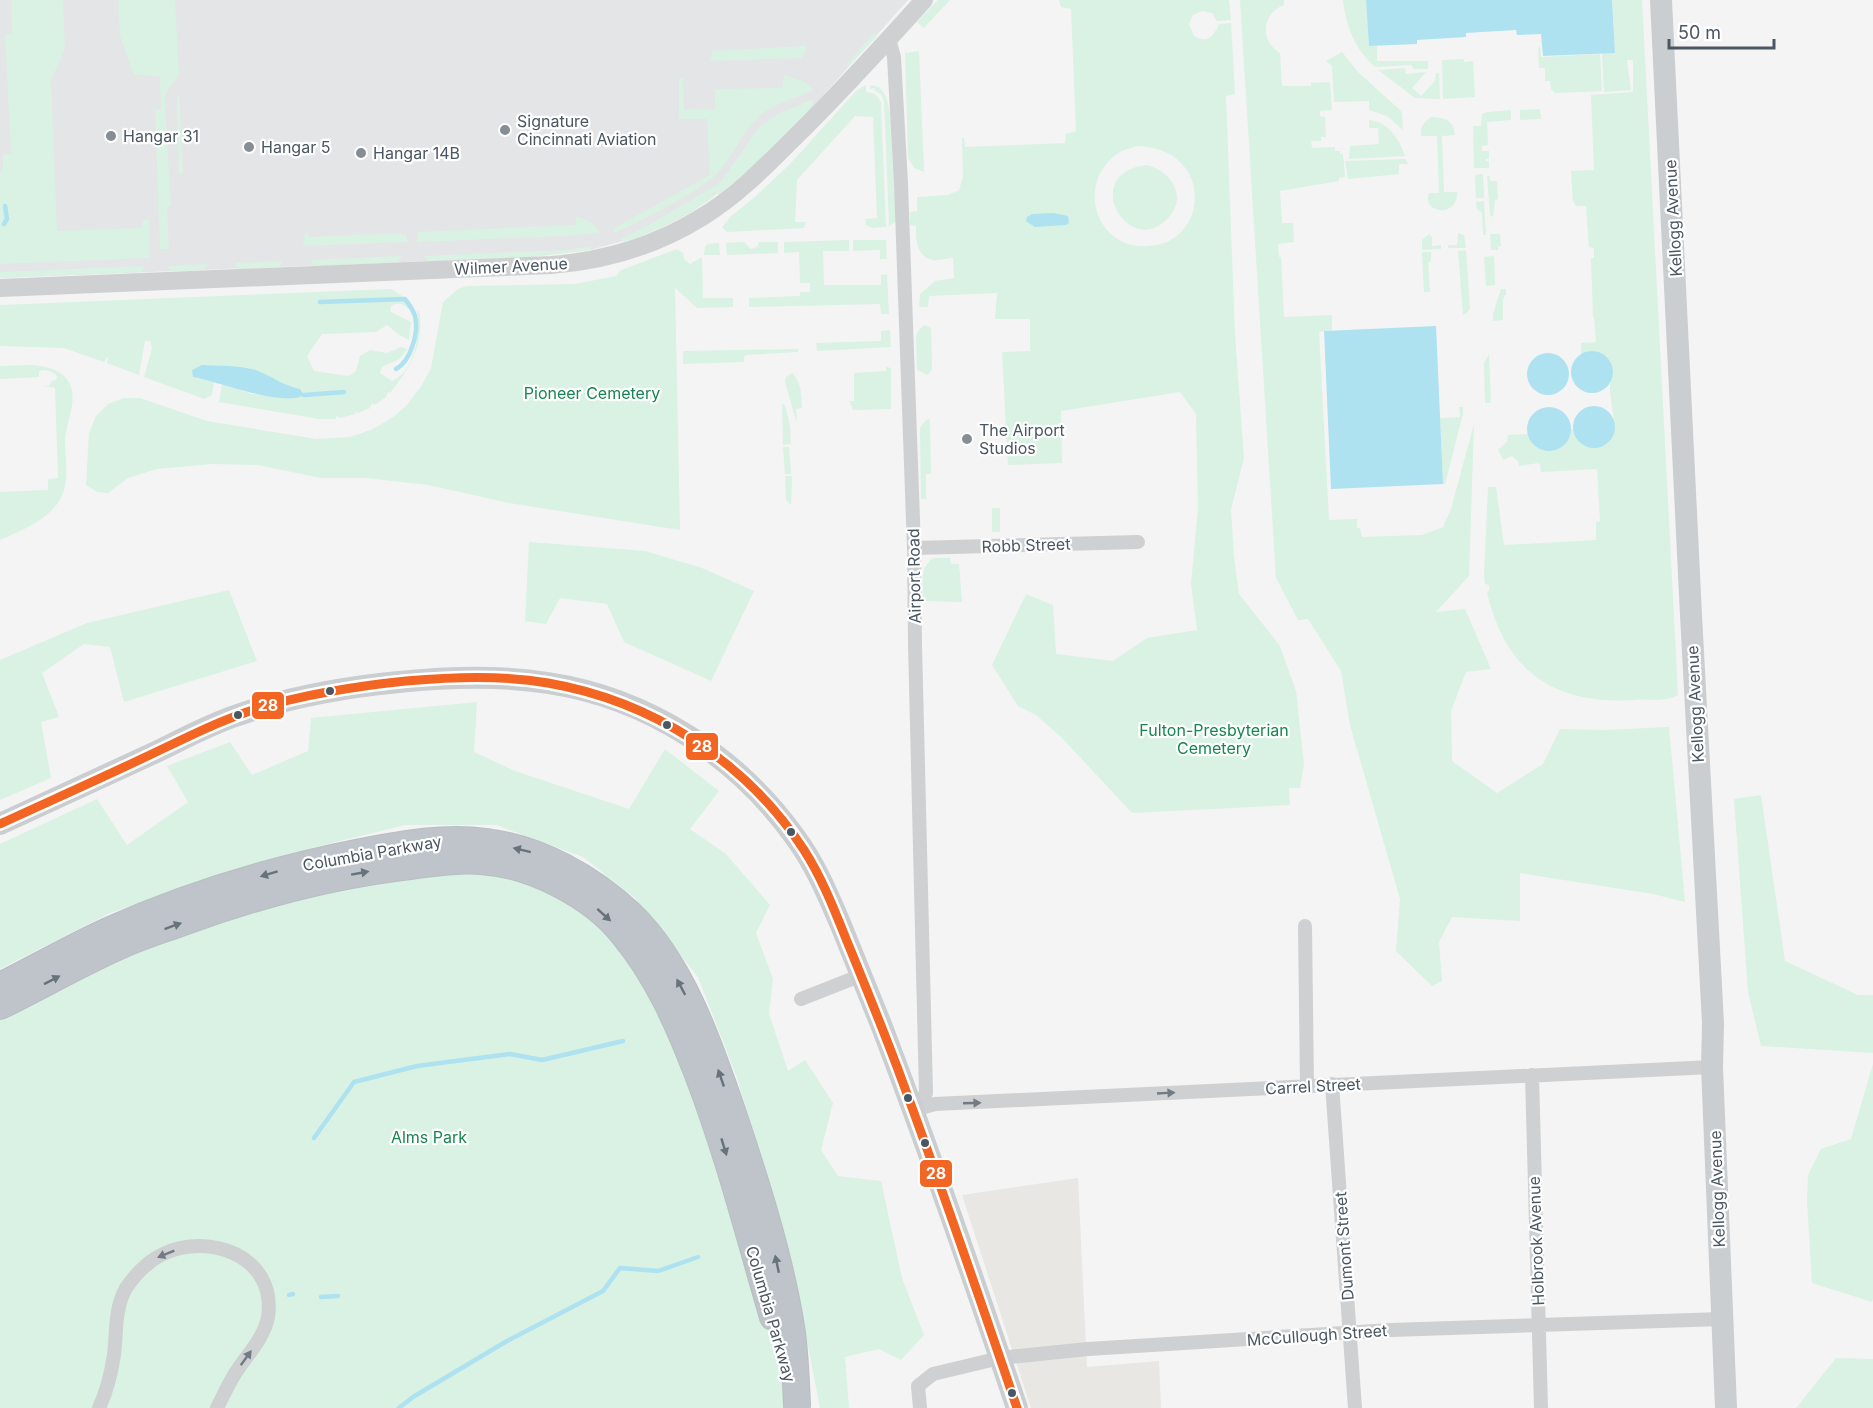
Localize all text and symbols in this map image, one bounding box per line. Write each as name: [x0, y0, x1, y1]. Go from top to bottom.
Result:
scale bar: [1669, 12, 1774, 50]
text: 50 m: [1678, 22, 1721, 43]
place label: Signature Cincinnati Aviation: [517, 111, 657, 149]
marker: Signature Cincinnati Aviation: [498, 123, 512, 137]
place label: Hangar 31: [123, 126, 199, 146]
marker: Hangar 31: [104, 129, 118, 143]
place label: Hangar 5: [261, 137, 330, 157]
marker: Hangar 5: [242, 140, 256, 154]
place label: Hangar 14B: [373, 143, 460, 163]
marker: Hangar 14B: [354, 146, 368, 160]
street label: Kellogg Avenue: [1660, 159, 1686, 277]
street label: Wilmer Avenue: [454, 253, 568, 279]
park label: Pioneer Cemetery: [524, 383, 660, 403]
place label: The Airport Studios: [979, 420, 1065, 458]
marker: The Airport Studios: [960, 432, 974, 446]
street label: Airport Road: [903, 528, 925, 624]
street label: Robb Street: [981, 533, 1071, 557]
street label: Kellogg Avenue: [1682, 645, 1708, 763]
unlabelled marker: [324, 685, 336, 697]
line badge: 28: [251, 691, 285, 720]
text: 28: [258, 695, 278, 715]
unlabelled marker: [232, 709, 244, 721]
unlabelled marker: [661, 719, 673, 731]
park label: Fulton-Presbyterian Cemetery: [1139, 720, 1289, 758]
line badge: 28: [685, 732, 719, 761]
text: 28: [692, 736, 712, 756]
unlabelled marker: [785, 826, 797, 838]
street label: Columbia Parkway: [301, 831, 443, 875]
one-way arrow: [513, 845, 531, 855]
one-way arrow: [351, 868, 370, 877]
one-way arrow: [260, 870, 278, 879]
one-way arrow: [596, 908, 611, 922]
one-way arrow: [164, 920, 182, 930]
one-way arrow: [44, 975, 61, 985]
one-way arrow: [676, 978, 686, 995]
one-way arrow: [715, 1069, 725, 1087]
street label: Carrel Street: [1265, 1074, 1361, 1098]
one-way arrow: [1157, 1089, 1176, 1098]
unlabelled marker: [902, 1092, 914, 1104]
one-way arrow: [962, 1098, 981, 1107]
park label: Alms Park: [391, 1127, 467, 1147]
street label: Kellogg Avenue: [1705, 1130, 1729, 1248]
unlabelled marker: [919, 1137, 931, 1149]
one-way arrow: [720, 1138, 729, 1156]
line badge: 28: [919, 1159, 953, 1188]
text: 28: [926, 1163, 946, 1183]
street label: Holbrook Avenue: [1524, 1176, 1548, 1306]
street label: Dumont Street: [1330, 1191, 1358, 1301]
street label: Columbia Parkway: [742, 1244, 800, 1384]
one-way arrow: [157, 1249, 175, 1259]
one-way arrow: [772, 1255, 781, 1274]
street label: McCullough Street: [1246, 1320, 1388, 1350]
one-way arrow: [240, 1350, 252, 1366]
unlabelled marker: [1006, 1387, 1018, 1399]

